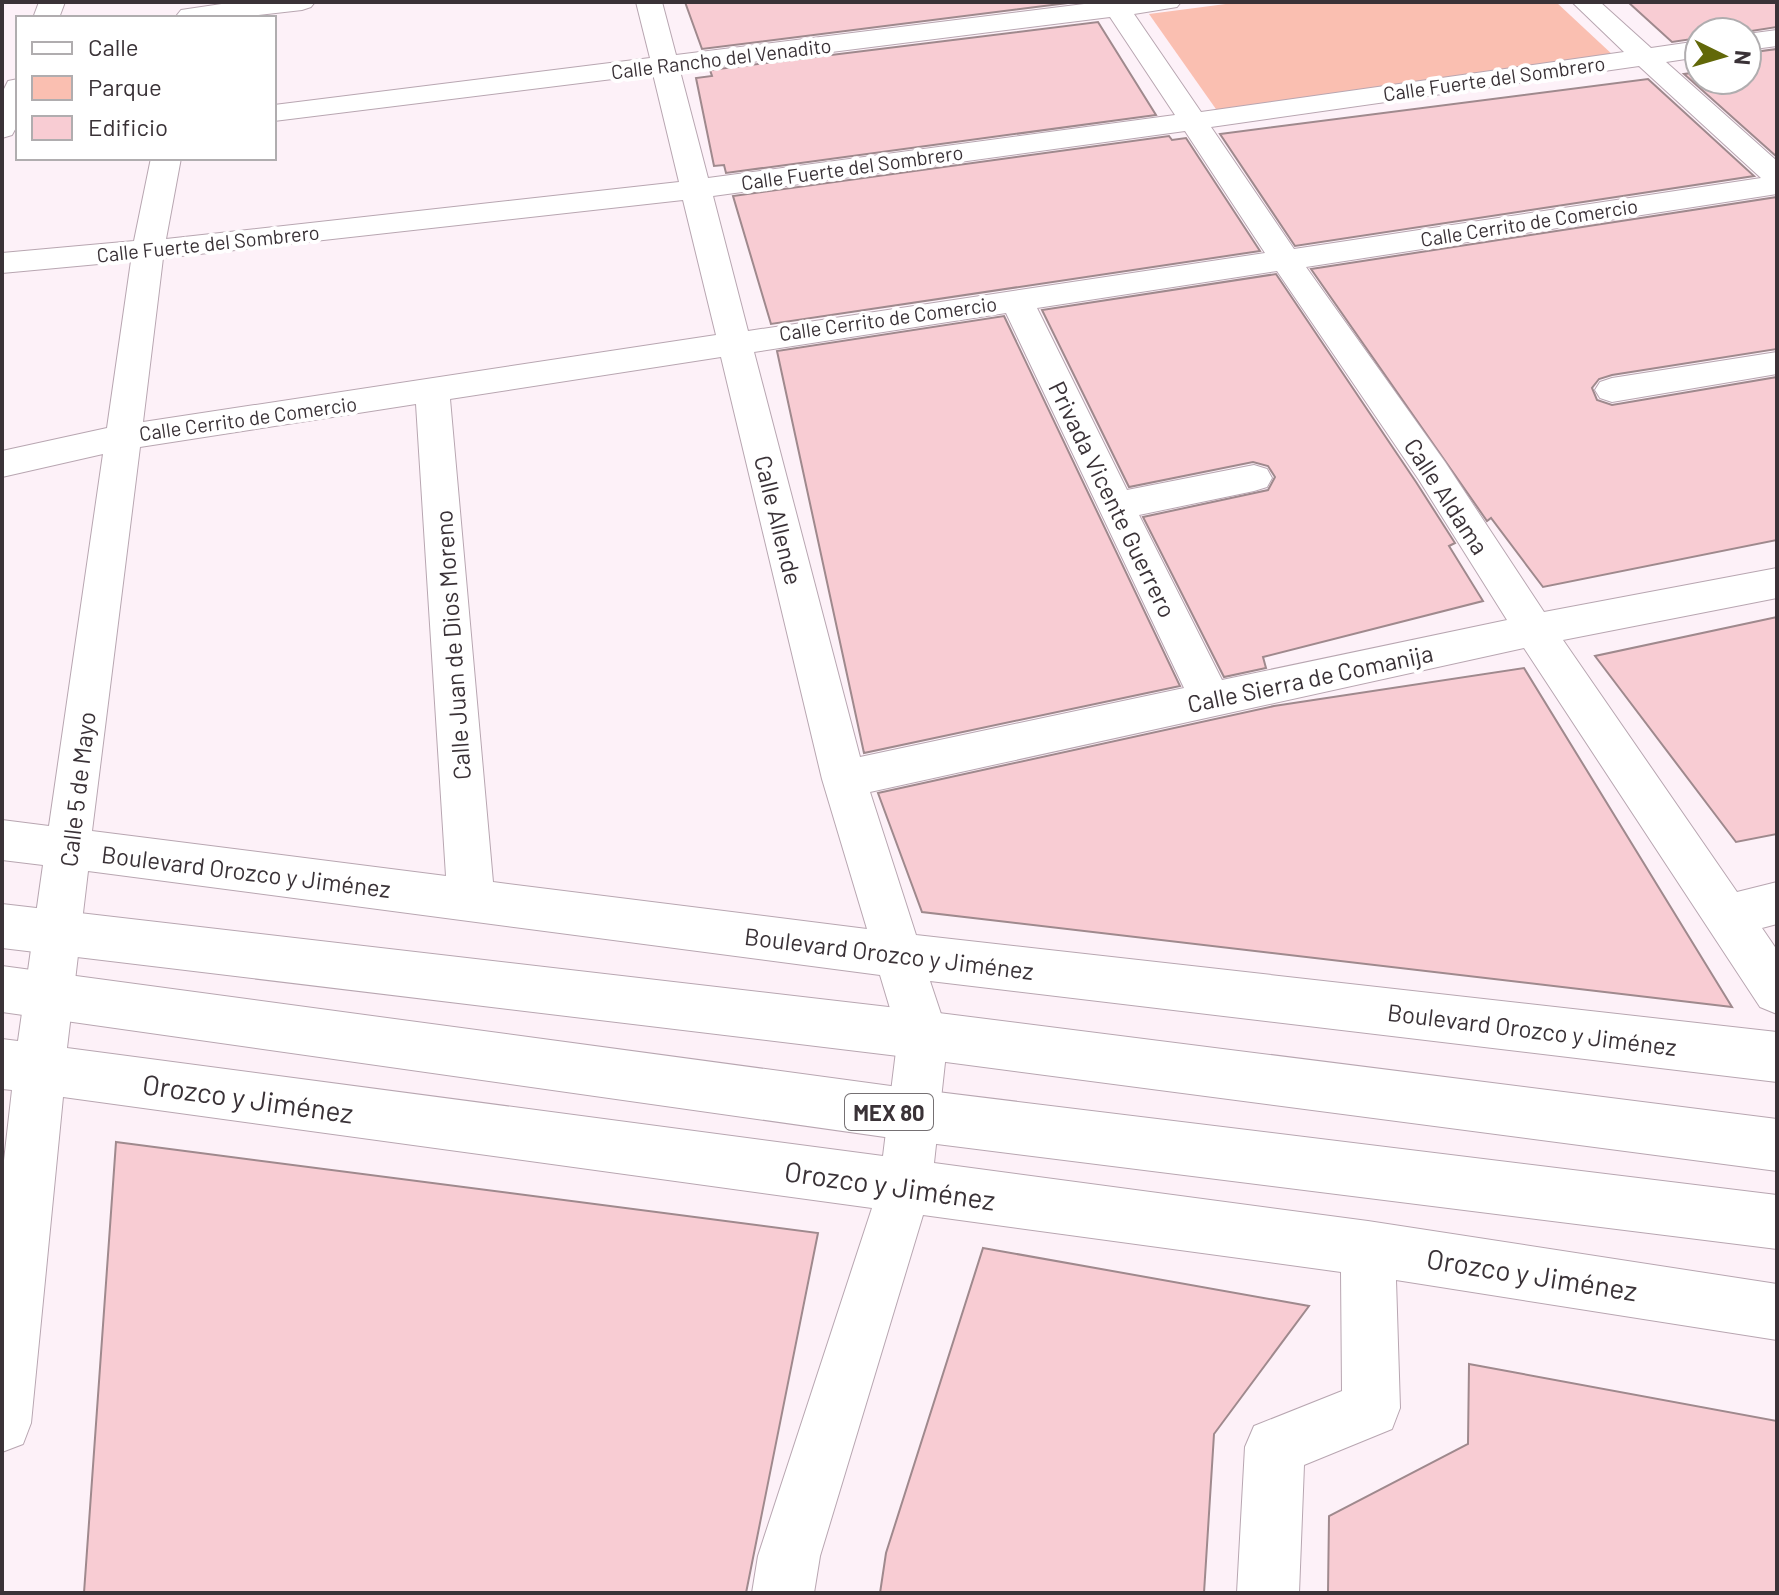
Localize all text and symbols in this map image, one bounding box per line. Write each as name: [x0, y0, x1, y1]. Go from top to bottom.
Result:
legend: [16, 16, 276, 160]
north arrow: [1683, 16, 1763, 96]
text: Calle: [88, 32, 139, 61]
street label: Calle Rancho del Venadito: [610, 33, 832, 83]
text: N: [1730, 49, 1758, 66]
street label: Calle Fuerte del Sombrero: [1381, 51, 1607, 105]
text: Parque: [88, 72, 162, 101]
text: Edificio: [88, 112, 168, 141]
street label: Calle Fuerte del Sombrero: [739, 140, 965, 194]
street label: Calle Cerrito de Comercio: [1419, 193, 1639, 251]
street label: Calle Fuerte del Sombrero: [95, 219, 321, 267]
street label: Calle Cerrito de Comercio: [778, 291, 998, 345]
street label: Privada Vicente Guerrero: [1043, 376, 1183, 622]
street label: Calle Cerrito de Comercio: [138, 391, 358, 445]
street label: Calle Aldama: [1399, 432, 1495, 560]
street label: Calle Allende: [749, 452, 809, 588]
street label: Calle Juan de Dios Moreno: [428, 509, 476, 781]
street label: Calle Sierra de Comanija: [1185, 638, 1435, 718]
street label: Calle 5 de Mayo: [53, 710, 101, 868]
street label: Boulevard Orozco y Jiménez: [100, 839, 392, 903]
street label: Boulevard Orozco y Jiménez: [743, 921, 1035, 985]
street label: Boulevard Orozco y Jiménez: [1386, 997, 1678, 1061]
street label: Orozco y Jiménez: [140, 1066, 356, 1130]
road number: MEX 80: [845, 1094, 933, 1130]
street label: Orozco y Jiménez: [782, 1153, 998, 1217]
street label: Orozco y Jiménez: [1424, 1241, 1640, 1307]

